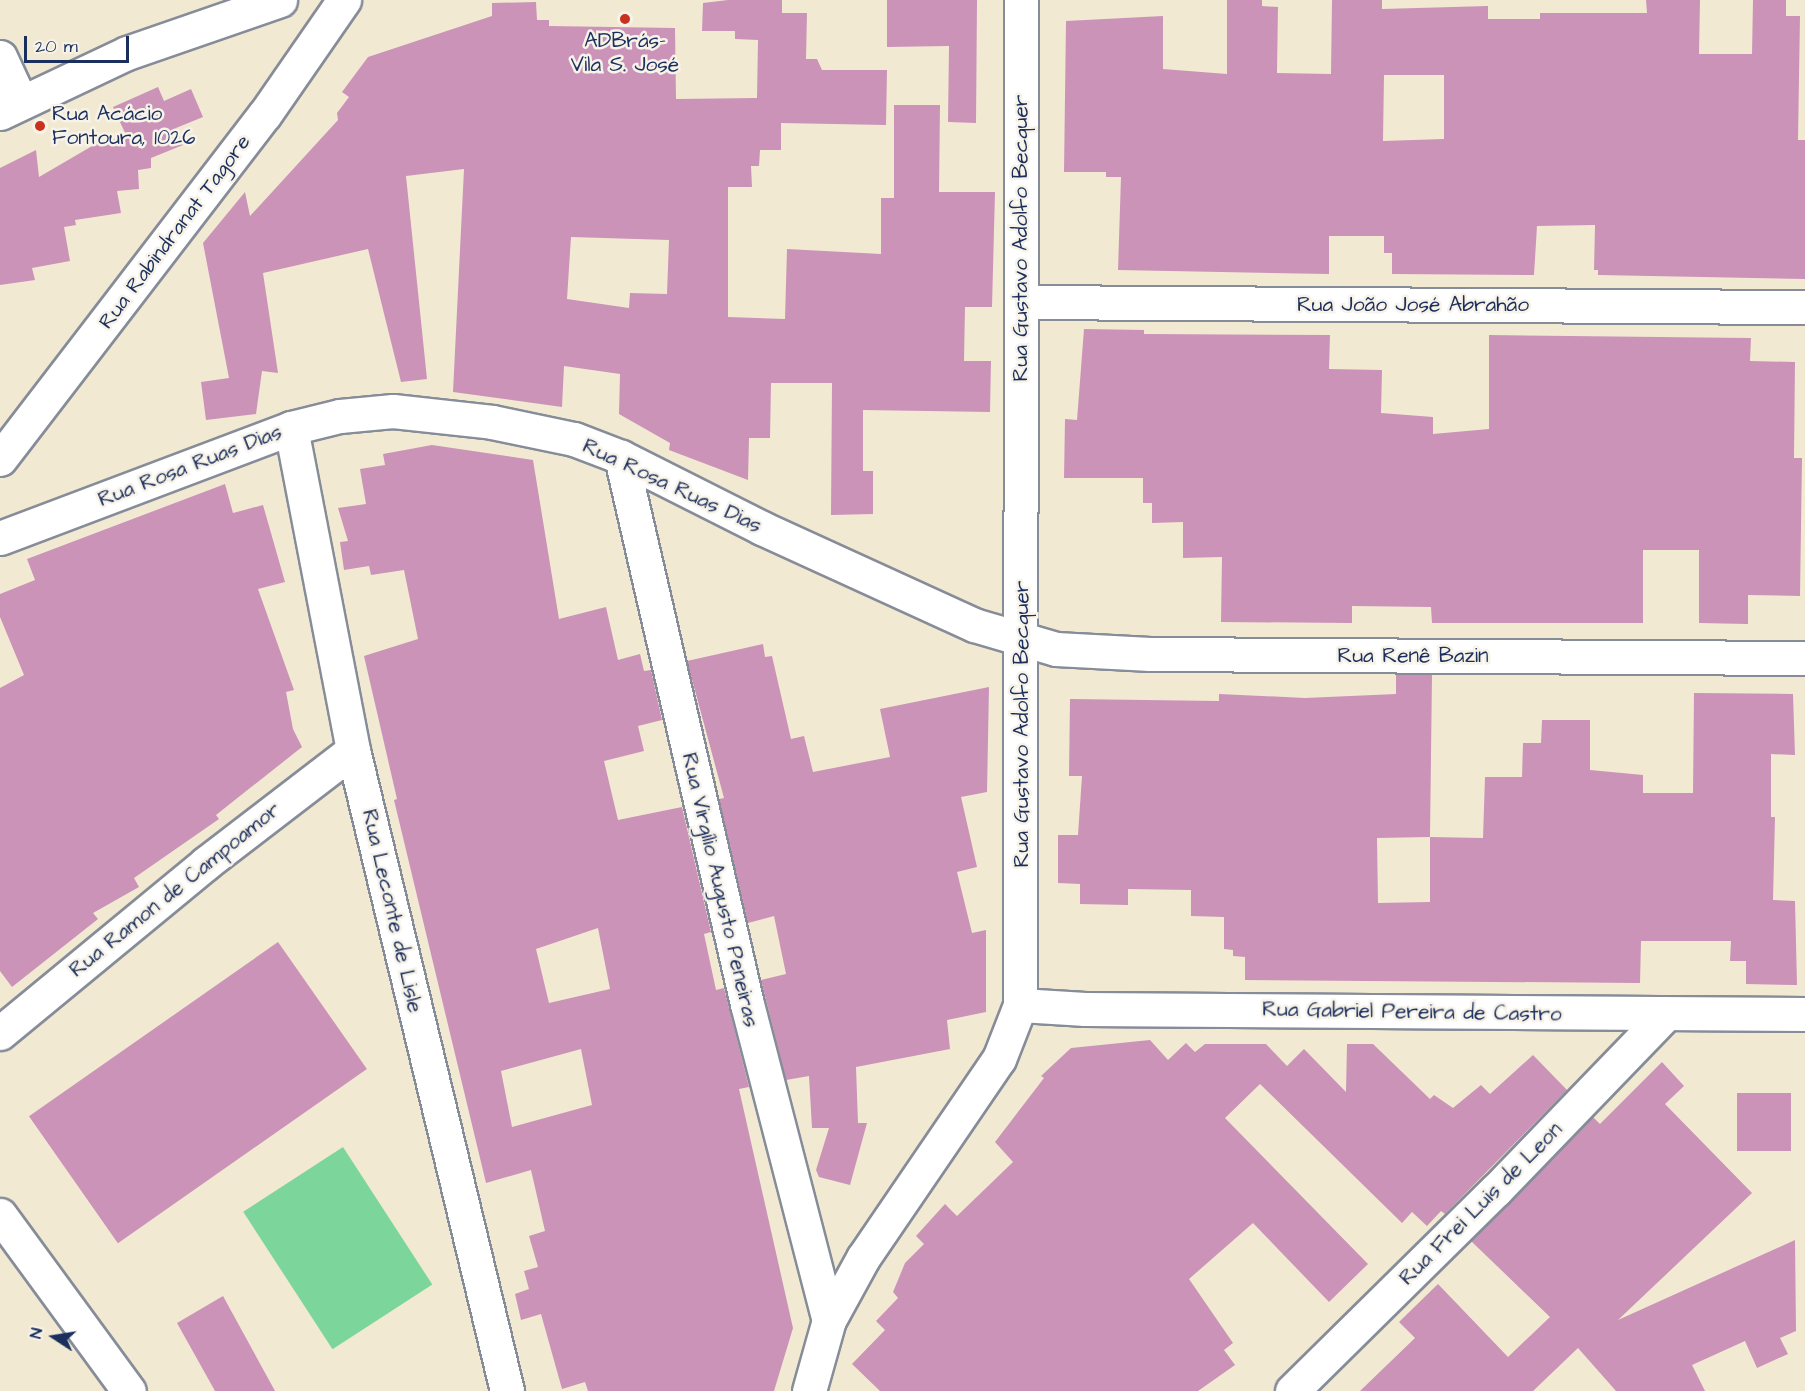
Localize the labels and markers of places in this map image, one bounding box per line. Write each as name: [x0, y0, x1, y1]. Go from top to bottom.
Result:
marker: ADBrás- Vila S. José: [618, 12, 632, 26]
place label: ADBrás- Vila S. José: [571, 28, 679, 78]
place label: Rua Acácio Fontoura, 1026: [52, 101, 195, 151]
marker: Rua Acácio Fontoura, 1026: [33, 119, 47, 133]

